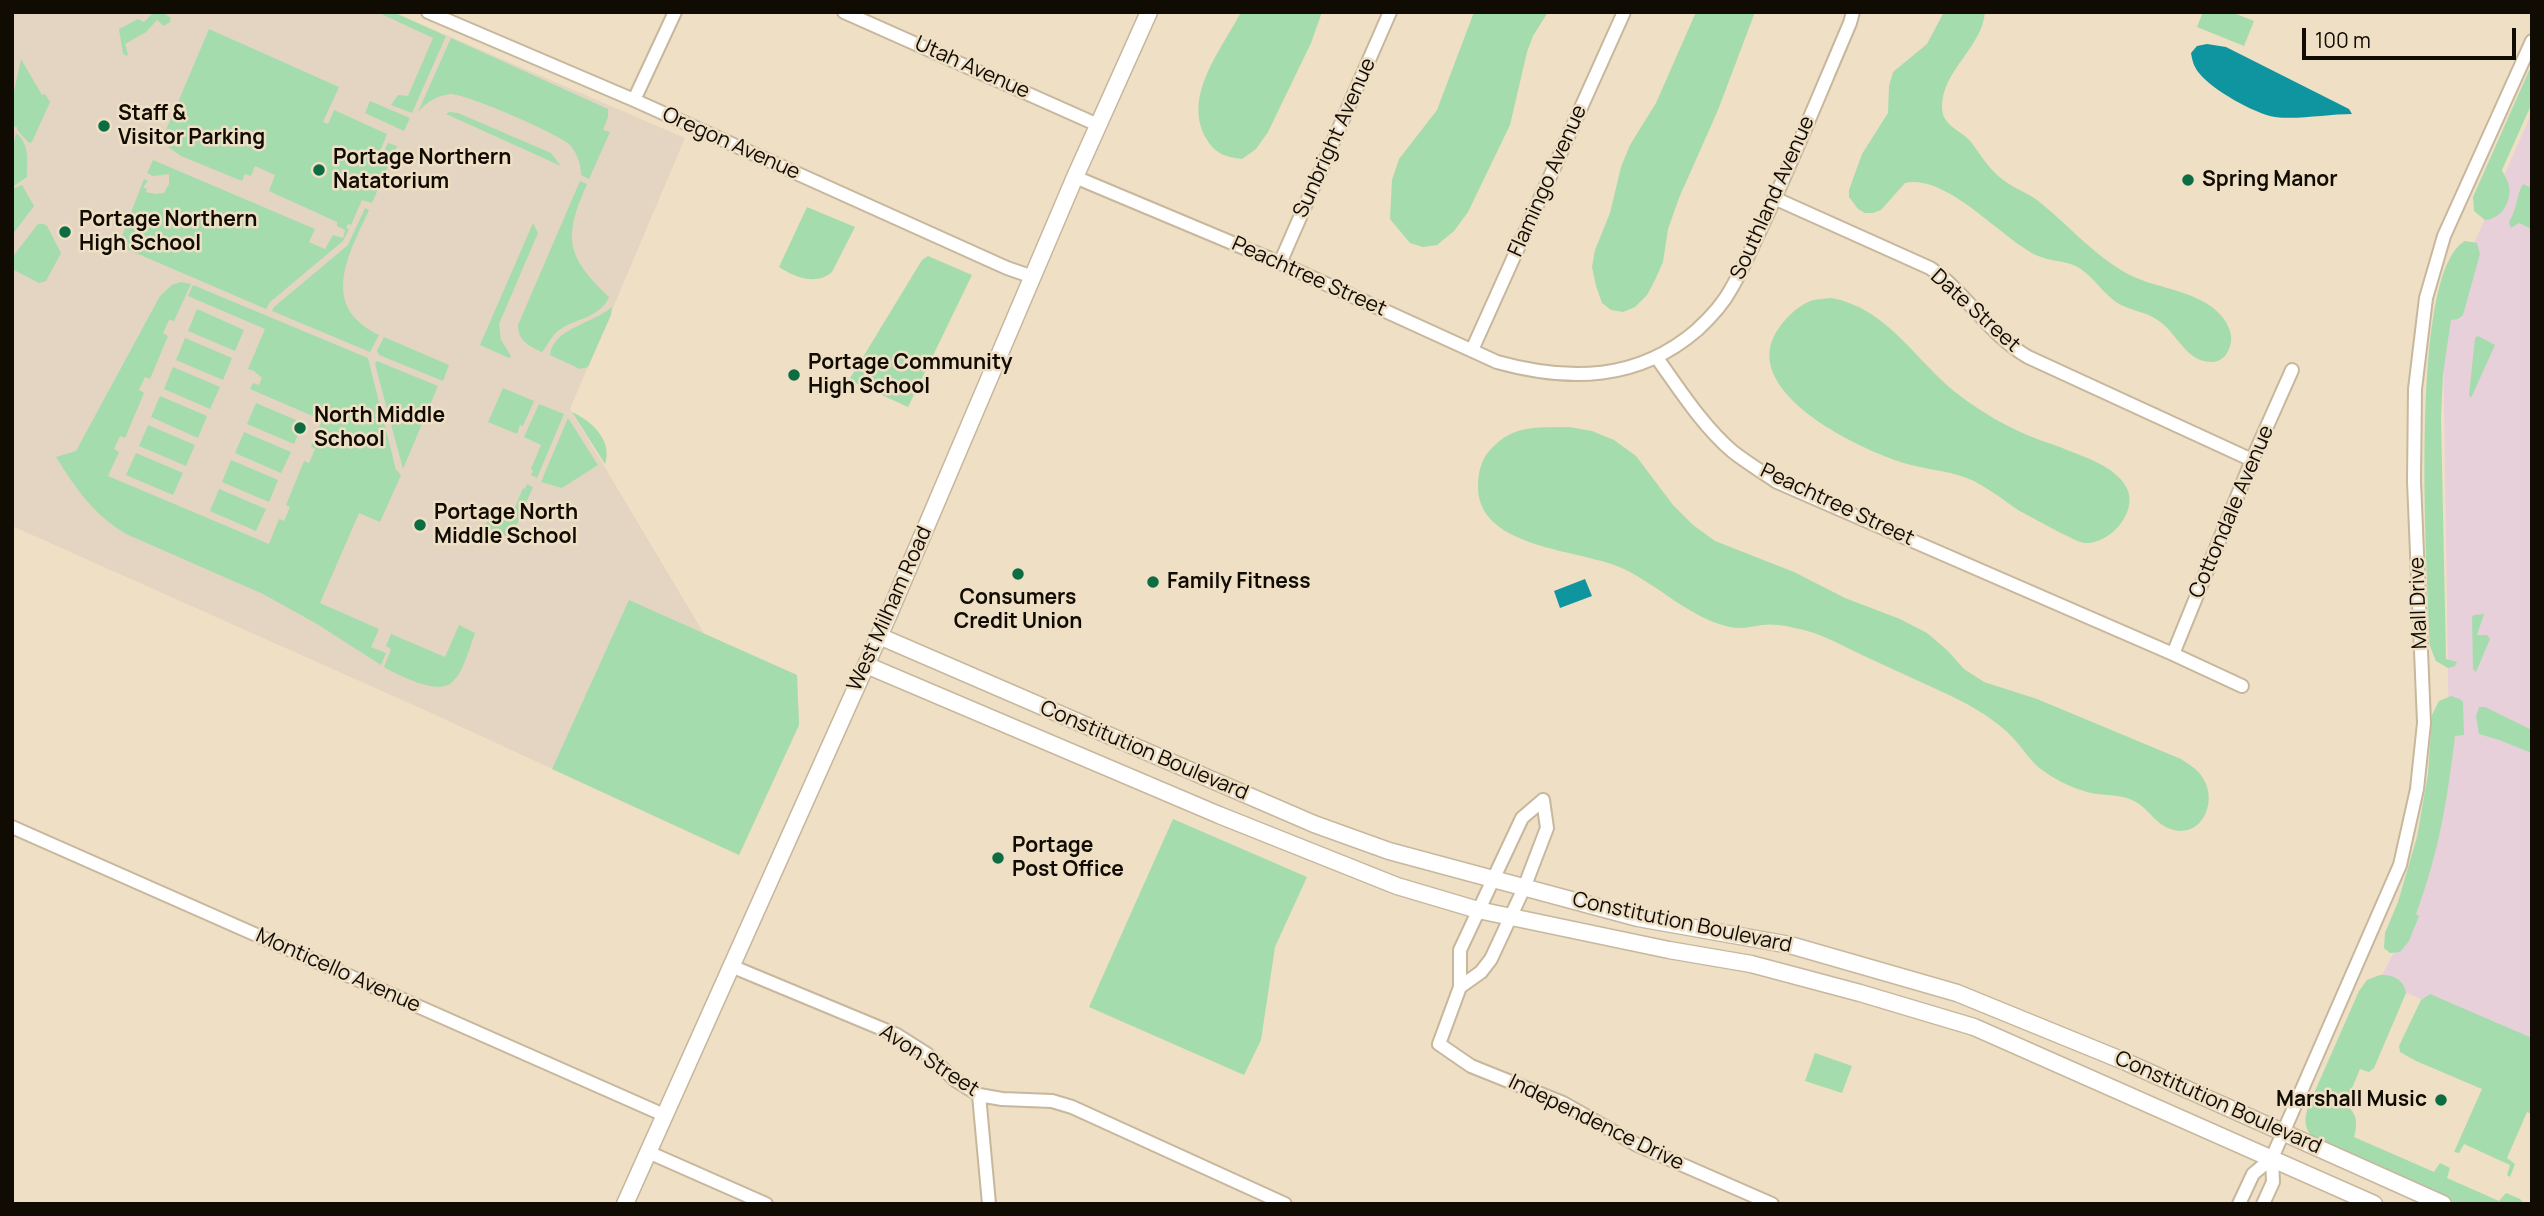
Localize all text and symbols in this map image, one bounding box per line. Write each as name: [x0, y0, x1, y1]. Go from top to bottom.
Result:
scale bar: [2306, 14, 2520, 58]
text: 100 m: [2315, 26, 2371, 54]
street label: Utah Avenue: [911, 31, 1033, 105]
street label: Sunbright Avenue: [1288, 54, 1382, 222]
place label: Staff & Visitor Parking: [118, 101, 265, 151]
street label: Flamingo Avenue: [1503, 101, 1593, 261]
street label: Oregon Avenue: [658, 102, 804, 186]
street label: Southland Avenue: [1726, 112, 1820, 284]
marker: Staff & Visitor Parking: [96, 118, 112, 134]
place label: Portage Northern Natatorium: [333, 145, 511, 195]
marker: Portage Northern Natatorium: [311, 162, 327, 178]
place label: Spring Manor: [2202, 167, 2338, 193]
marker: Spring Manor: [2180, 172, 2196, 188]
place label: Portage Northern High School: [79, 207, 257, 257]
marker: Portage Northern High School: [57, 224, 73, 240]
street label: Peachtree Street: [1228, 232, 1390, 322]
street label: Date Street: [1925, 264, 2025, 358]
place label: Portage Community High School: [808, 350, 1012, 400]
marker: Portage Community High School: [786, 367, 802, 383]
place label: North Middle School: [314, 403, 445, 453]
marker: North Middle School: [292, 420, 308, 436]
street label: Cottondale Avenue: [2184, 422, 2280, 602]
street label: Peachtree Street: [1756, 458, 1918, 552]
place label: Portage North Middle School: [434, 500, 578, 550]
marker: Portage North Middle School: [412, 517, 428, 533]
street label: West Milham Road: [842, 523, 938, 695]
street label: Mall Drive: [2405, 556, 2433, 650]
marker: Consumers Credit Union: [1010, 566, 1026, 582]
place label: Family Fitness: [1167, 569, 1311, 595]
marker: Family Fitness: [1145, 574, 1161, 590]
place label: Consumers Credit Union: [954, 585, 1082, 635]
street label: Constitution Boulevard: [1036, 696, 1252, 806]
place label: Portage Post Office: [1012, 833, 1124, 883]
marker: Portage Post Office: [990, 850, 1006, 866]
street label: Constitution Boulevard: [1570, 887, 1794, 959]
street label: Monticello Avenue: [252, 923, 424, 1019]
street label: Avon Street: [875, 1020, 983, 1102]
street label: Constitution Boulevard: [2111, 1046, 2325, 1160]
street label: Independence Drive: [1504, 1070, 1688, 1176]
place label: Marshall Music: [2276, 1087, 2427, 1113]
marker: Marshall Music: [2433, 1092, 2449, 1108]

